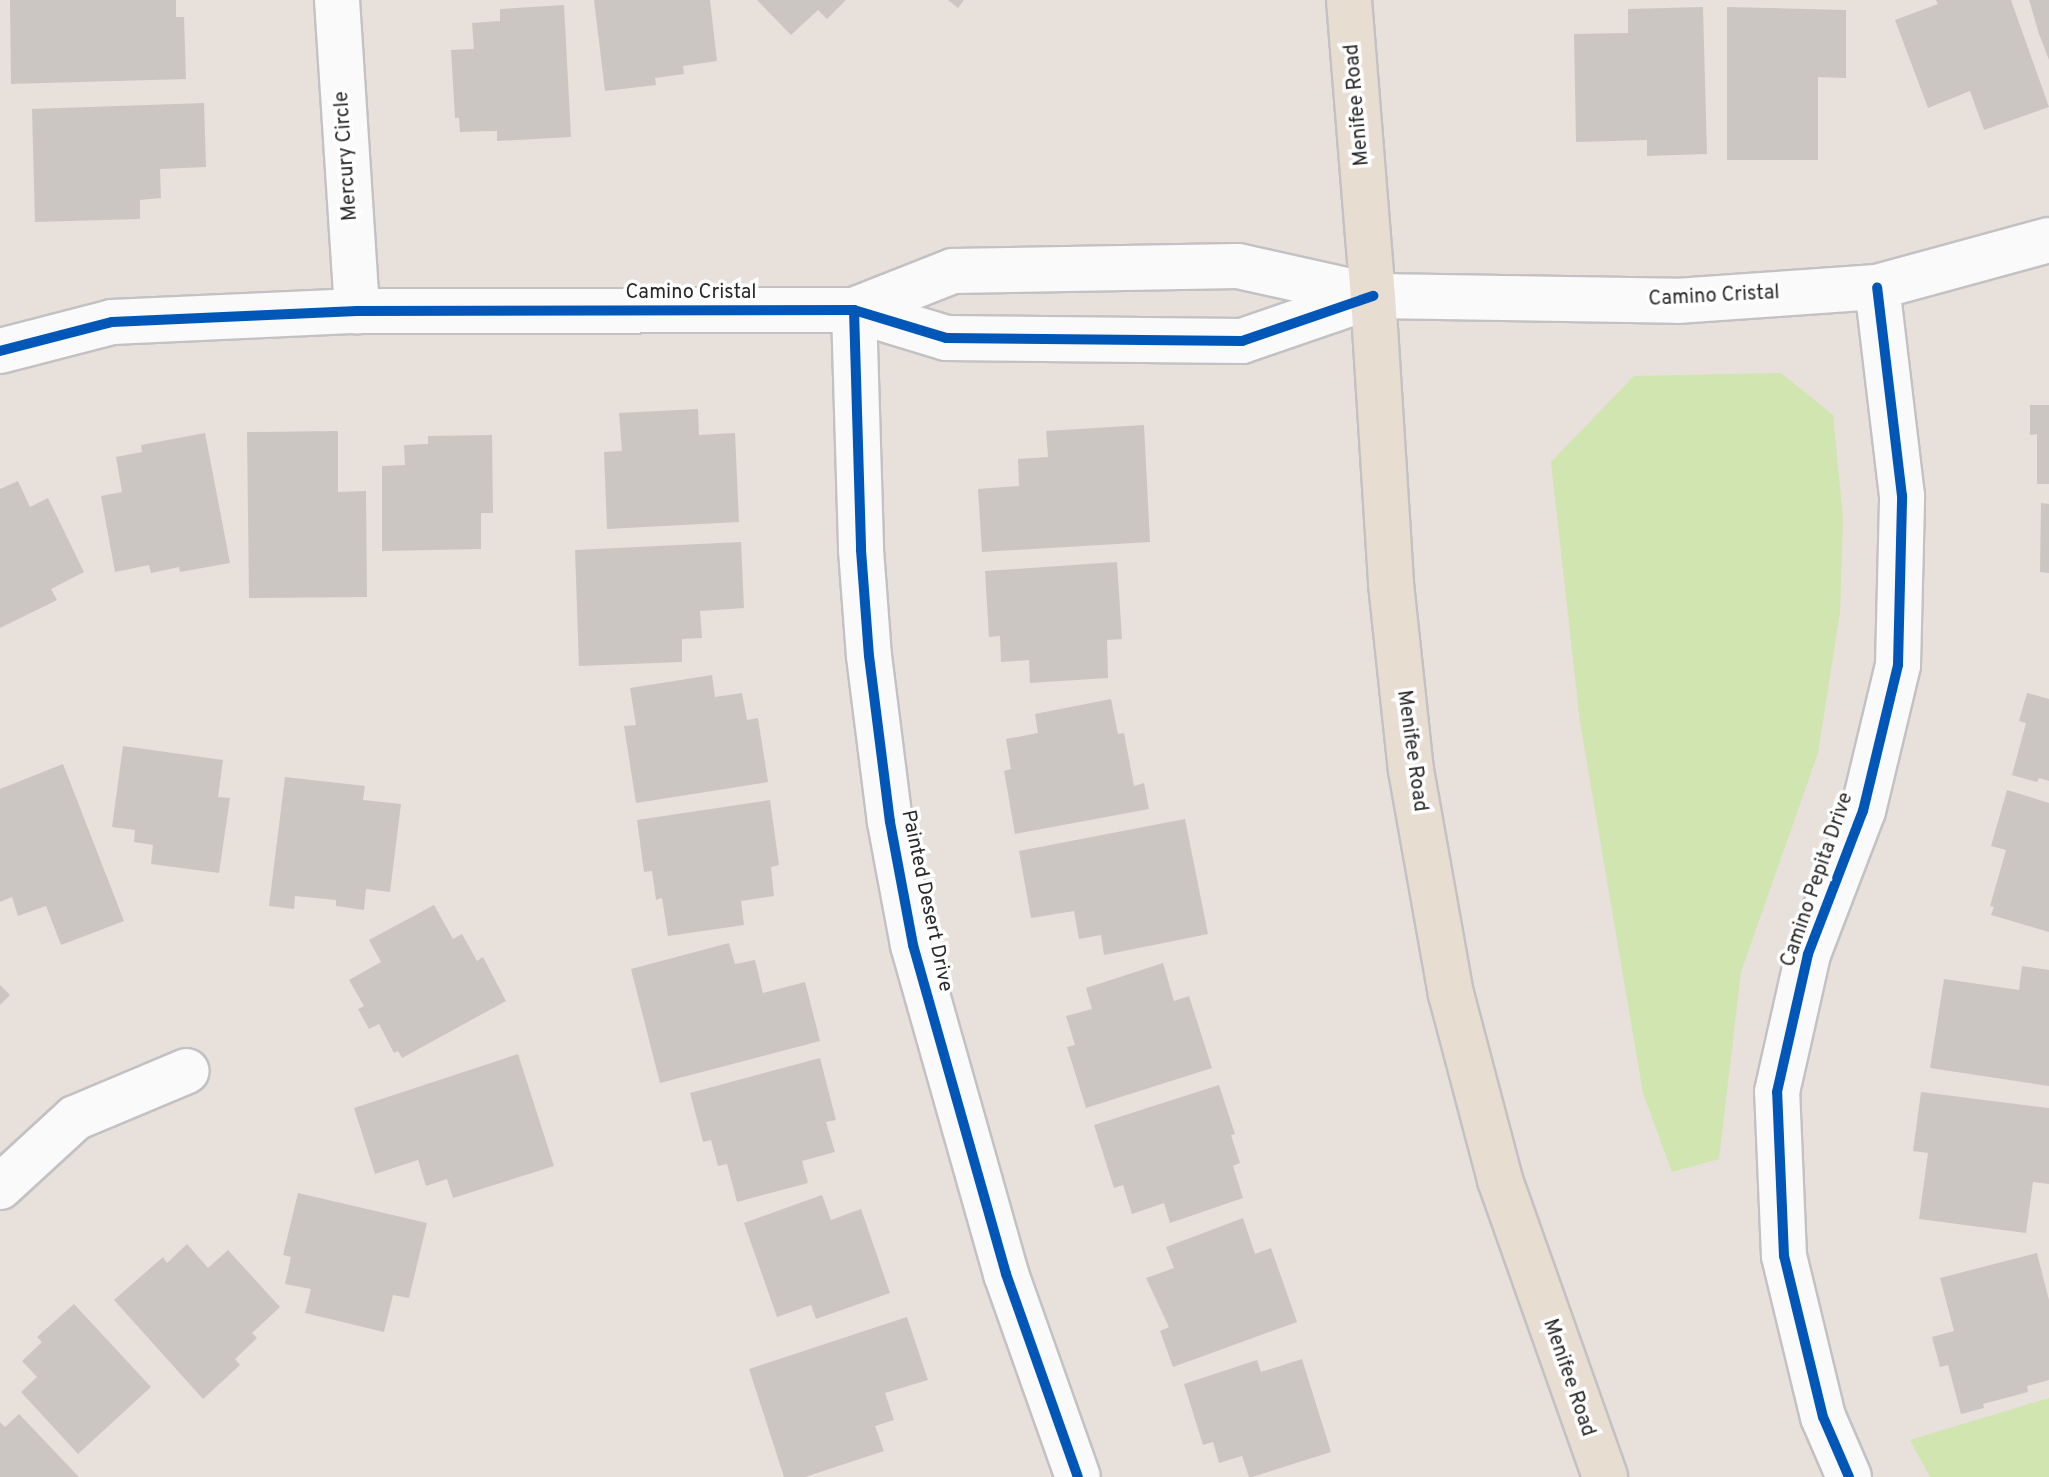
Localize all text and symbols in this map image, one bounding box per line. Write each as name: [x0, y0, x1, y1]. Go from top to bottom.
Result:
street label: Menifee Road: [1341, 43, 1375, 167]
street label: Mercury Circle: [330, 90, 364, 222]
street label: Camino Cristal: [625, 281, 757, 305]
street label: Camino Cristal: [1648, 282, 1780, 312]
street label: Menifee Road: [1391, 689, 1431, 813]
street label: Camino Pepita Drive: [1777, 790, 1859, 970]
street label: Painted Desert Drive: [895, 808, 957, 994]
street label: Menifee Road: [1537, 1316, 1599, 1440]

